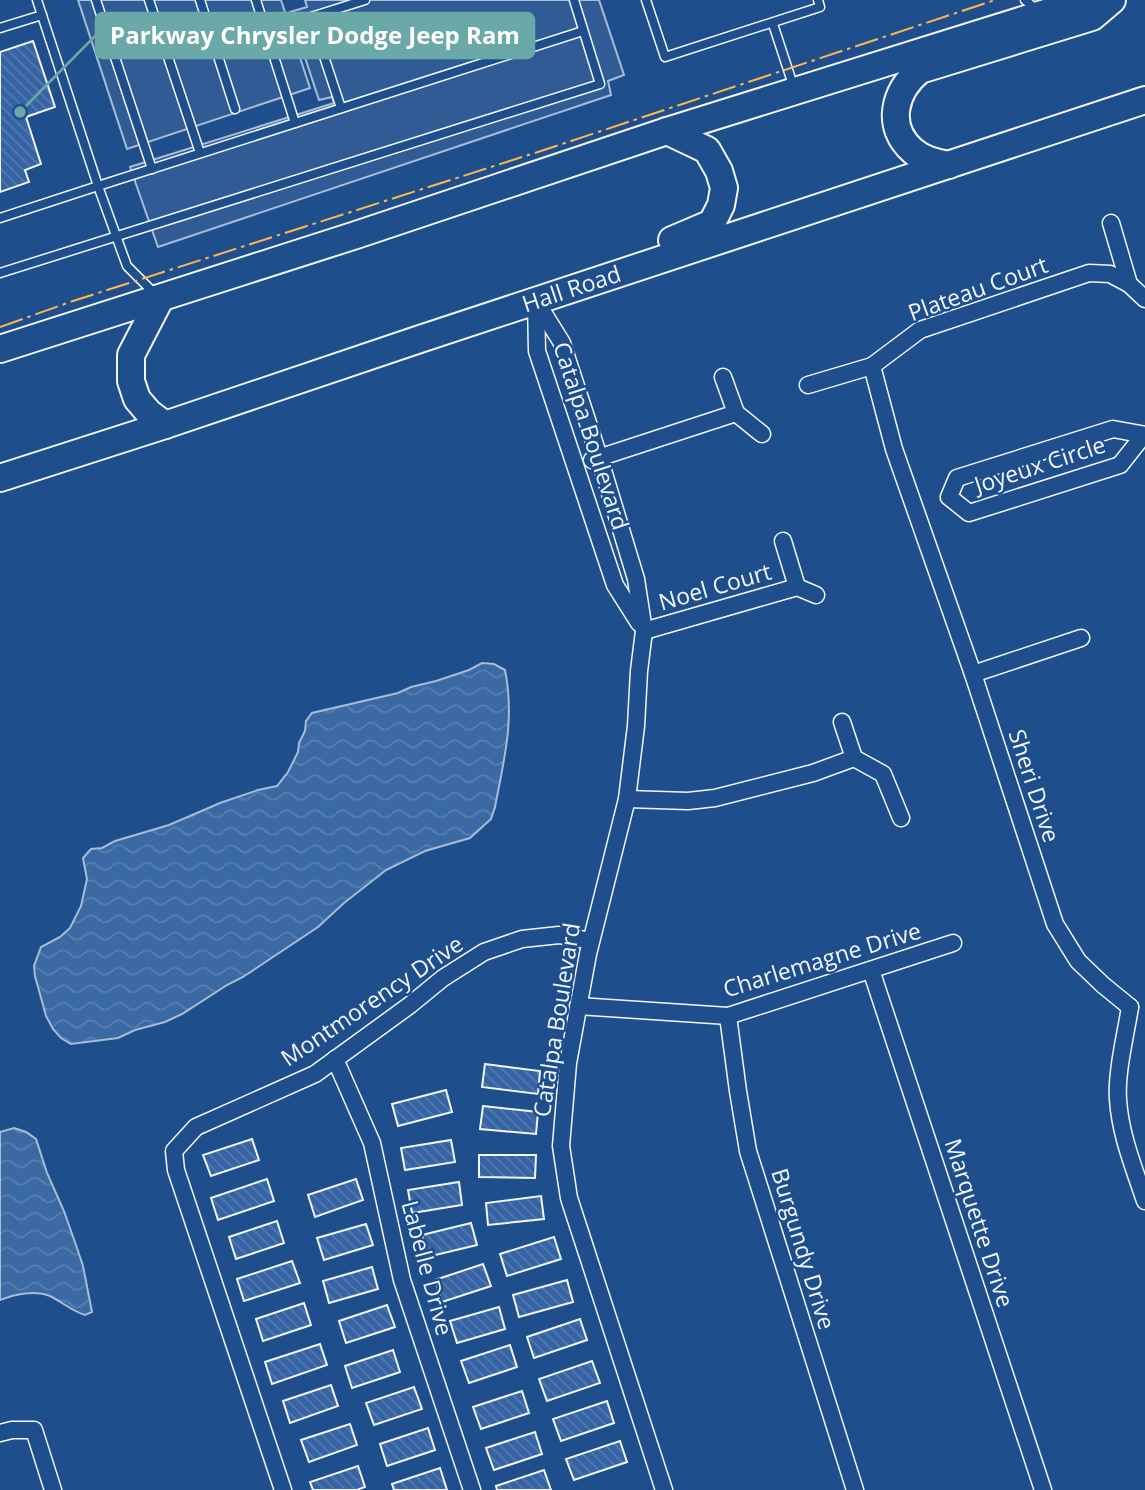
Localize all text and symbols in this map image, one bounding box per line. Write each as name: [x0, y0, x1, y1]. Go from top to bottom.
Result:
callout: Parkway Chrysler Dodge Jeep Ram: [96, 13, 534, 58]
text: Parkway Chrysler Dodge Jeep Ram: [110, 18, 520, 51]
street label: Plateau Court: [903, 248, 1052, 328]
street label: Hall Road: [518, 257, 625, 319]
street label: Catalpa Boulevard: [546, 337, 637, 534]
street label: Joyeux Circle: [968, 428, 1109, 501]
street label: Noel Court: [655, 555, 775, 617]
street label: Sheri Drive: [1002, 725, 1068, 846]
street label: Charlemagne Drive: [719, 914, 925, 1004]
street label: Catalpa Boulevard: [525, 920, 587, 1119]
street label: Montmorency Drive: [274, 927, 469, 1073]
street label: Marquette Drive: [938, 1134, 1022, 1311]
street label: Burgundy Drive: [764, 1164, 844, 1333]
street label: Labelle Drive: [395, 1197, 461, 1339]

